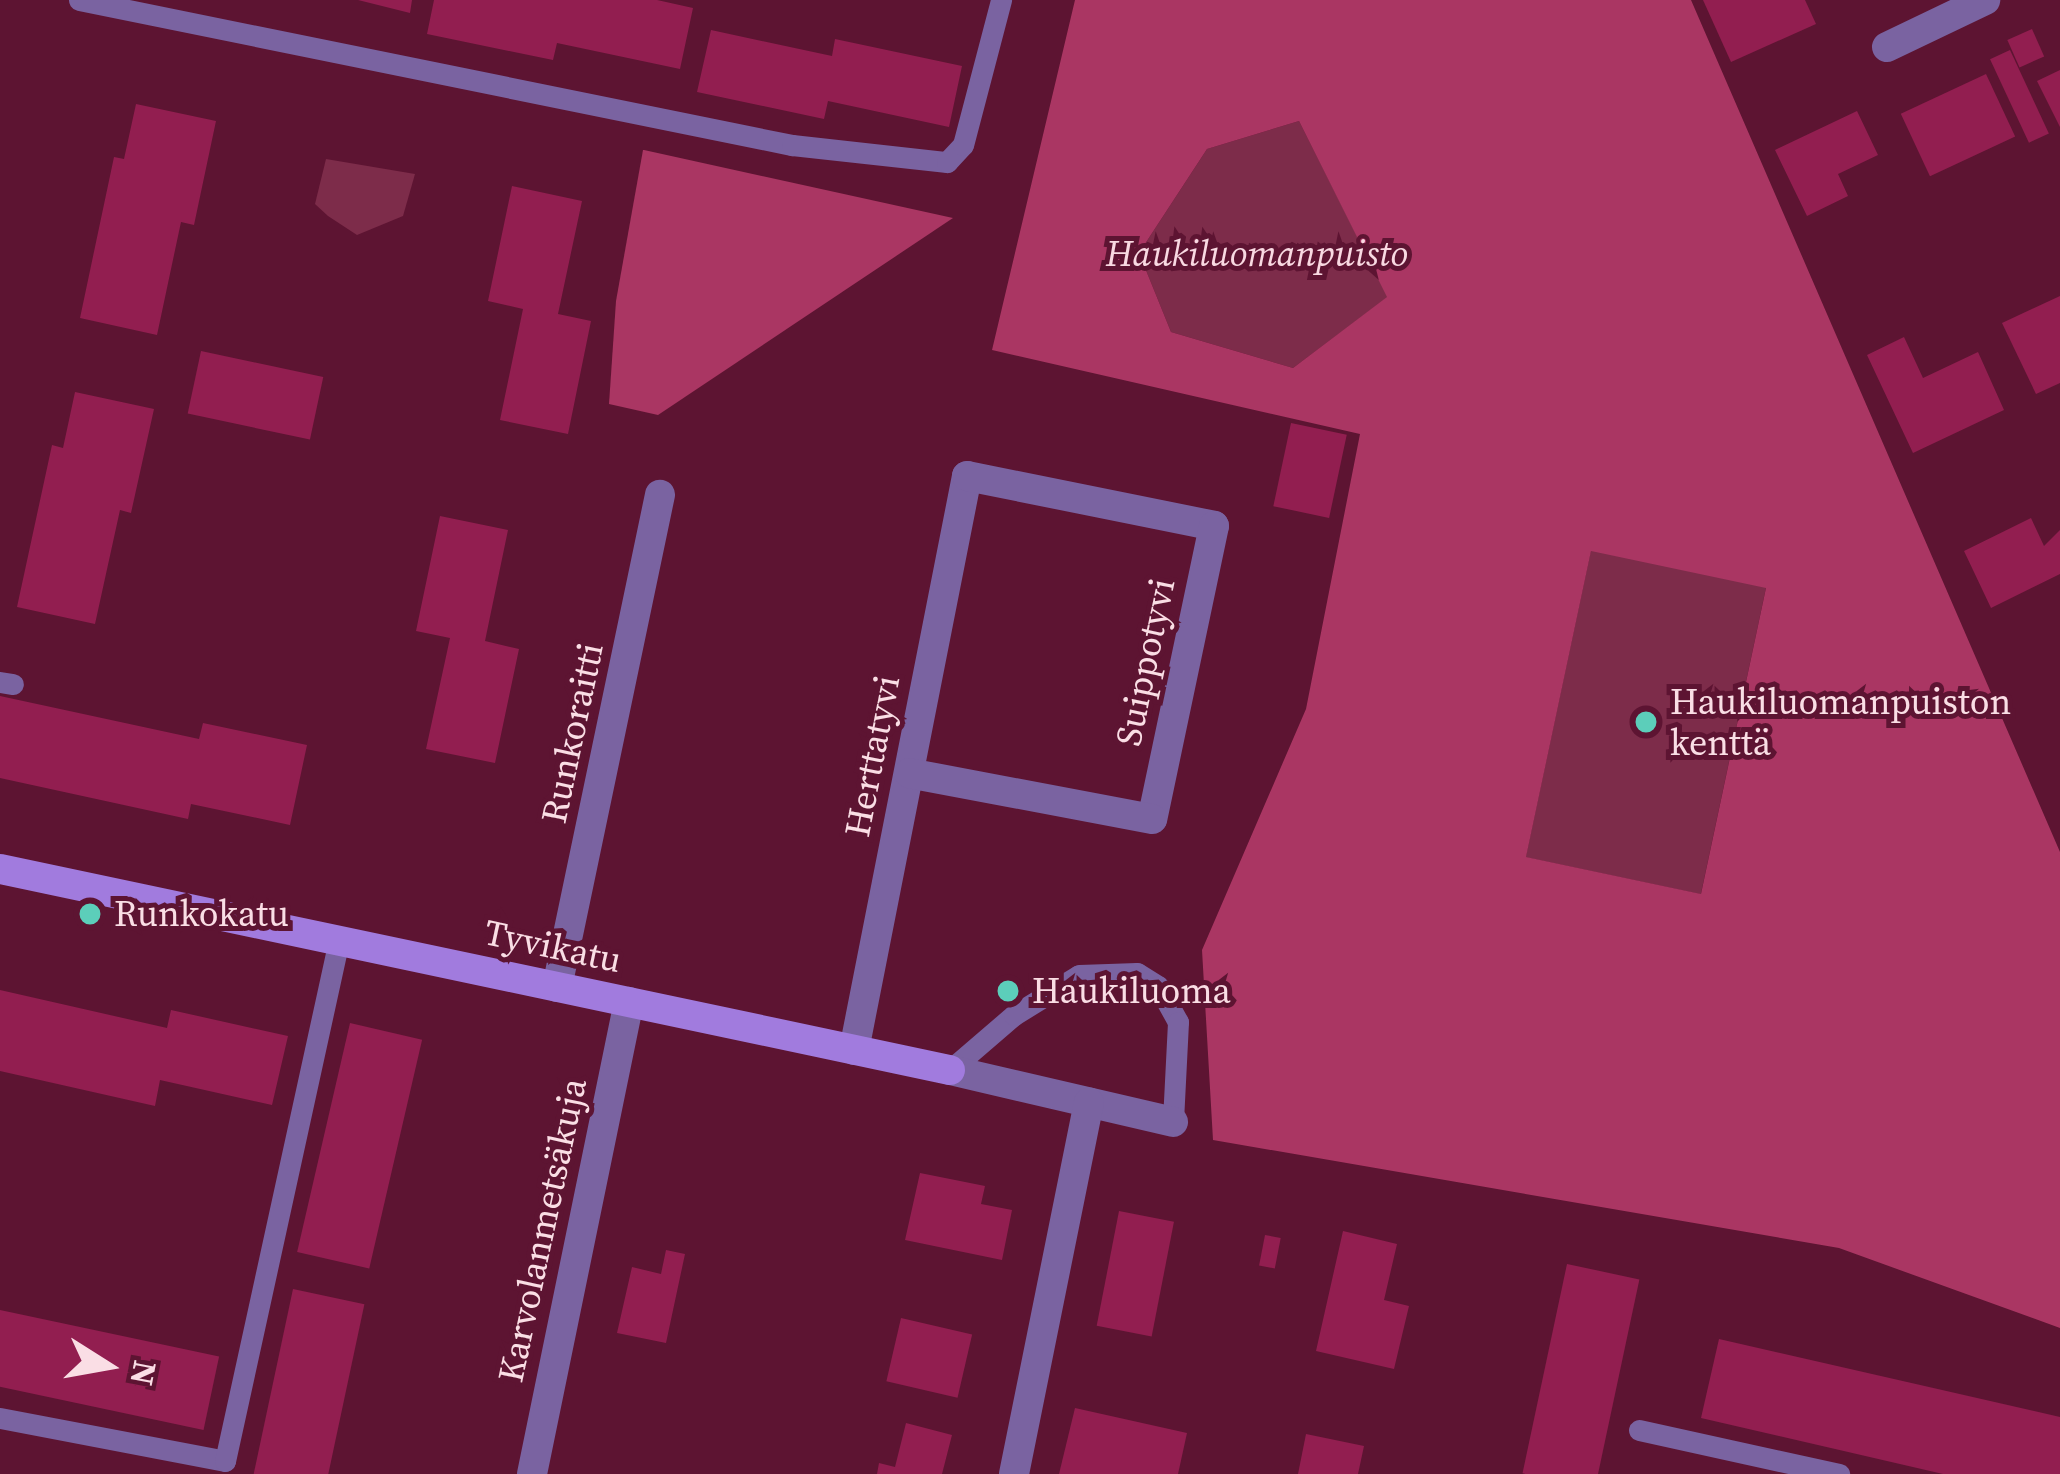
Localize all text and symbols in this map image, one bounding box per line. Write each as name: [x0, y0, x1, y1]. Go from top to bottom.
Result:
park label: Haukiluomanpuisto: [1106, 232, 1408, 276]
street label: Suippotyvi: [1106, 574, 1184, 750]
street label: Runkoraitti: [532, 639, 612, 827]
street label: Herttatyvi: [835, 672, 909, 840]
place label: Haukiluomanpuiston kenttä: [1670, 679, 2011, 764]
marker: Haukiluomanpuiston kenttä: [1633, 709, 1659, 735]
place label: Runkokatu: [114, 892, 289, 936]
marker: Runkokatu: [77, 901, 103, 927]
street label: Tyvikatu: [481, 910, 625, 982]
place label: Haukiluoma: [1032, 969, 1231, 1013]
marker: Haukiluoma: [995, 978, 1021, 1004]
street label: Karvolanmetsäkuja: [489, 1074, 595, 1386]
north arrow: [48, 1306, 168, 1426]
text: N: [119, 1357, 168, 1389]

